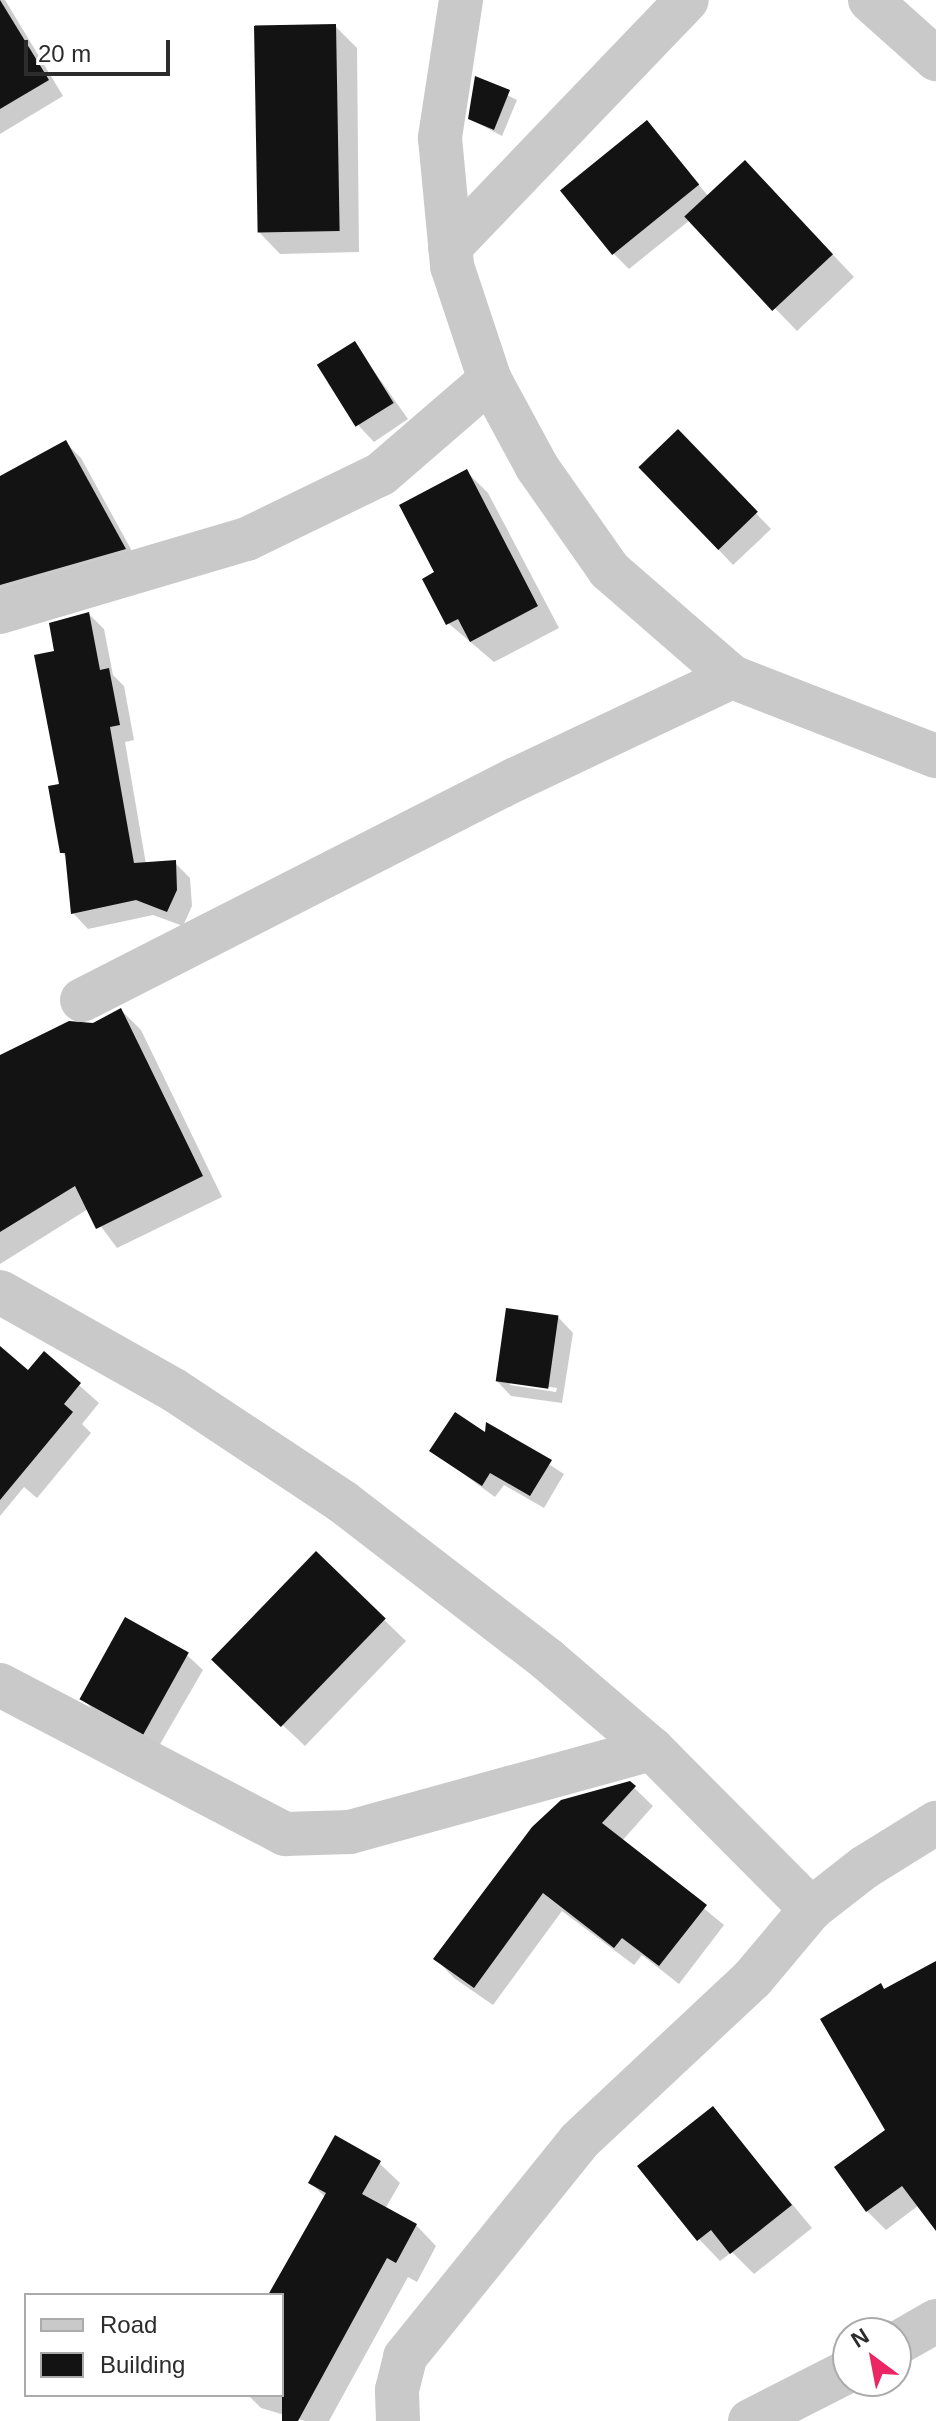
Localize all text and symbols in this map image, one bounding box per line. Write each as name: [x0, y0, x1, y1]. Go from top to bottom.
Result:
scale bar: [28, 24, 174, 74]
text: 20 m: [38, 40, 91, 67]
legend: [24, 2293, 284, 2397]
text: Road: [100, 2311, 157, 2338]
north arrow: [832, 2317, 912, 2397]
text: N: [847, 2323, 873, 2353]
text: Building: [100, 2351, 185, 2378]

